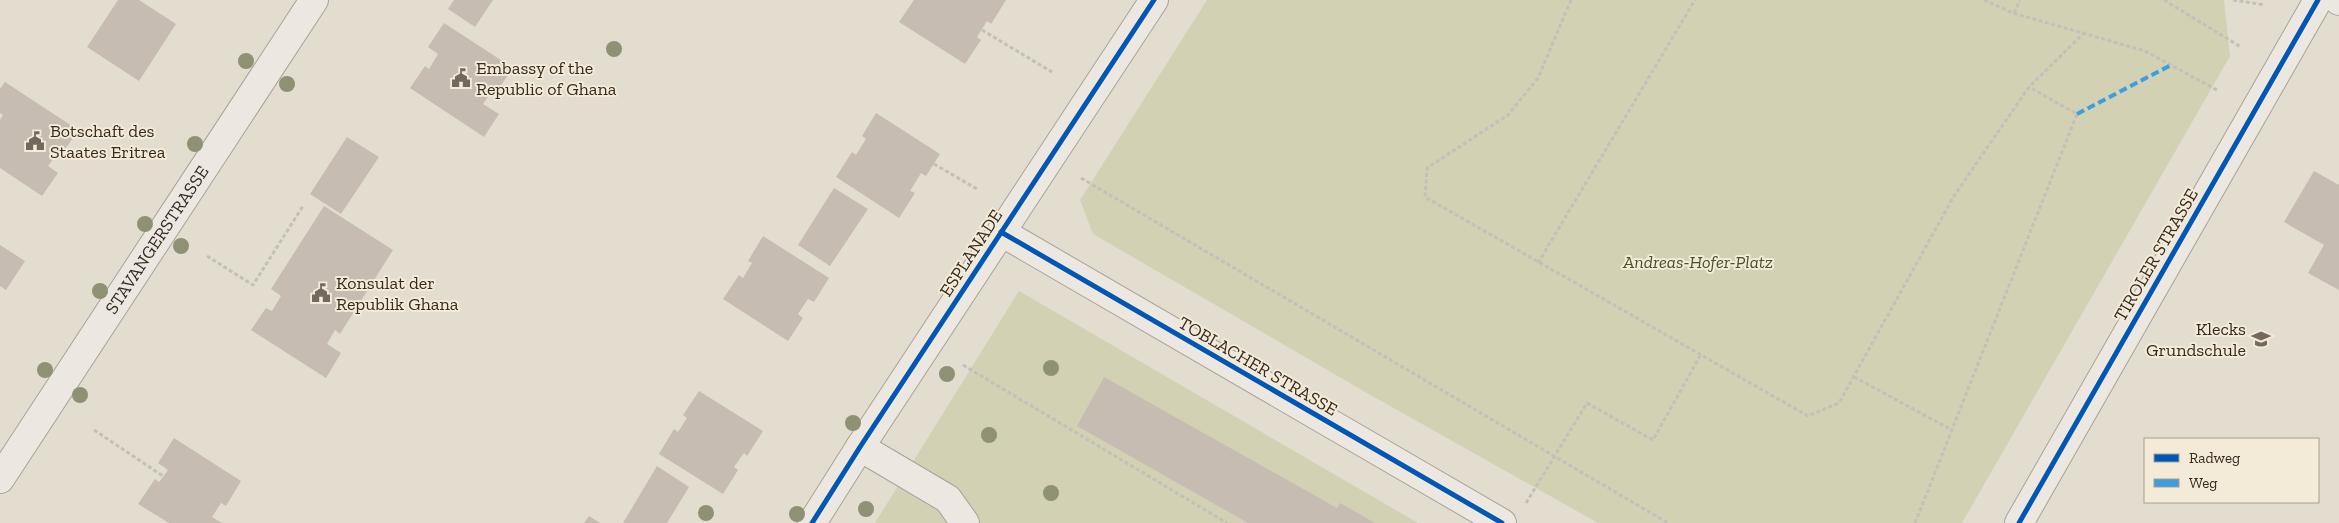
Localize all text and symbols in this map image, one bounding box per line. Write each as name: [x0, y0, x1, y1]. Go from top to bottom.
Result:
place label: Embassy of the Republic of Ghana: [476, 57, 617, 100]
public building icon: Embassy of the Republic of Ghana: [450, 67, 472, 89]
place label: Botschaft des Staates Eritrea: [50, 120, 166, 163]
public building icon: Botschaft des Staates Eritrea: [24, 130, 46, 152]
street label: STAVANGERSTRASSE: [100, 161, 213, 318]
street label: TIROLER STRASSE: [2109, 185, 2203, 325]
street label: ESPLANADE: [935, 205, 1007, 301]
park label: Andreas-Hofer-Platz: [1622, 251, 1773, 273]
place label: Konsulat der Republik Ghana: [336, 272, 459, 315]
public building icon: Konsulat der Republik Ghana: [310, 282, 332, 304]
street label: TOBLACHER STRASSE: [1174, 311, 1342, 421]
place label: Klecks Grundschule: [2146, 318, 2246, 361]
school or university icon: Klecks Grundschule: [2250, 328, 2272, 350]
legend: [2144, 438, 2319, 503]
text: Radweg: [2189, 449, 2240, 467]
text: Weg: [2189, 474, 2218, 492]

